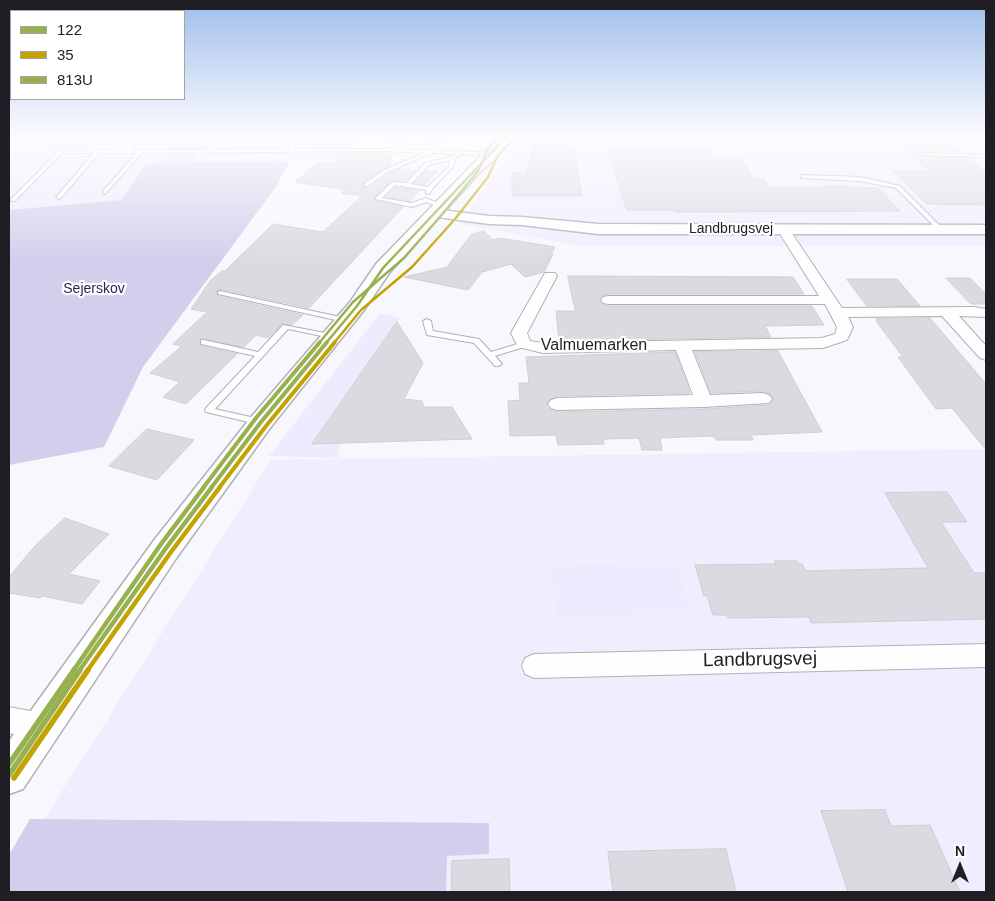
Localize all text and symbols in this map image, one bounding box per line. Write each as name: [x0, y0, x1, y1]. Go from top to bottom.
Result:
legend: [10, 10, 185, 100]
text: 122: [57, 21, 82, 38]
text: 35: [57, 46, 74, 63]
text: 813U: [57, 71, 93, 88]
street label: Landbrugsvej: [689, 221, 773, 237]
park label: Sejerskov: [63, 281, 125, 297]
street label: Valmuemarken: [541, 336, 647, 356]
street label: Landbrugsvej: [703, 648, 817, 672]
north arrow: [935, 841, 985, 891]
text: N: [955, 843, 965, 859]

